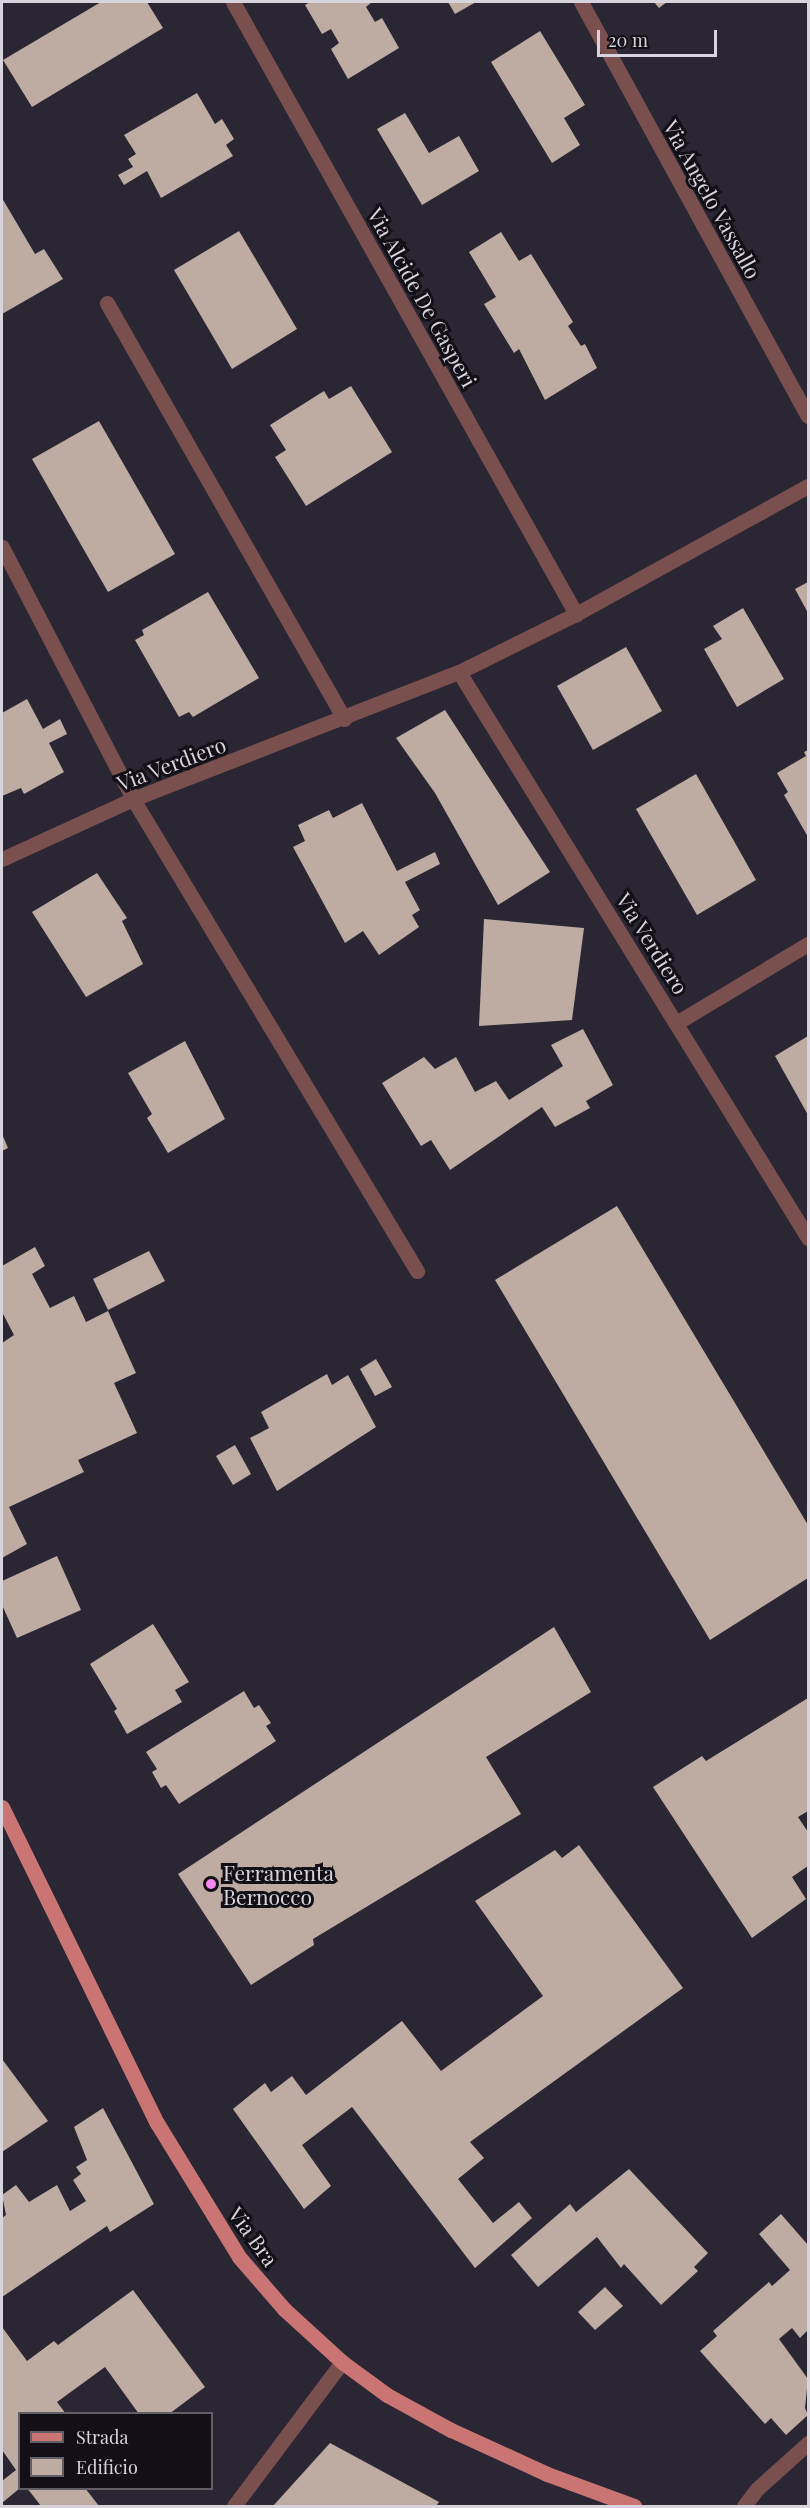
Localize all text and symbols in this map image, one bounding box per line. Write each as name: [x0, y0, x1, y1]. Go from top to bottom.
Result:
scale bar: [600, 18, 720, 56]
text: 20 m: [608, 28, 648, 52]
street label: Via Angelo Vassallo: [659, 115, 767, 283]
street label: Via Alcide De Gasperi: [363, 203, 483, 391]
street label: Via Verdiero: [113, 731, 229, 795]
street label: Via Verdiero: [612, 887, 694, 999]
place label: Ferramenta Bernocco: [223, 1859, 334, 1909]
marker: Ferramenta Bernocco: [204, 1877, 218, 1891]
street label: Via Bra: [224, 2201, 284, 2271]
legend: [18, 2412, 213, 2490]
text: Strada: [76, 2425, 129, 2449]
text: Edificio: [76, 2455, 138, 2479]

